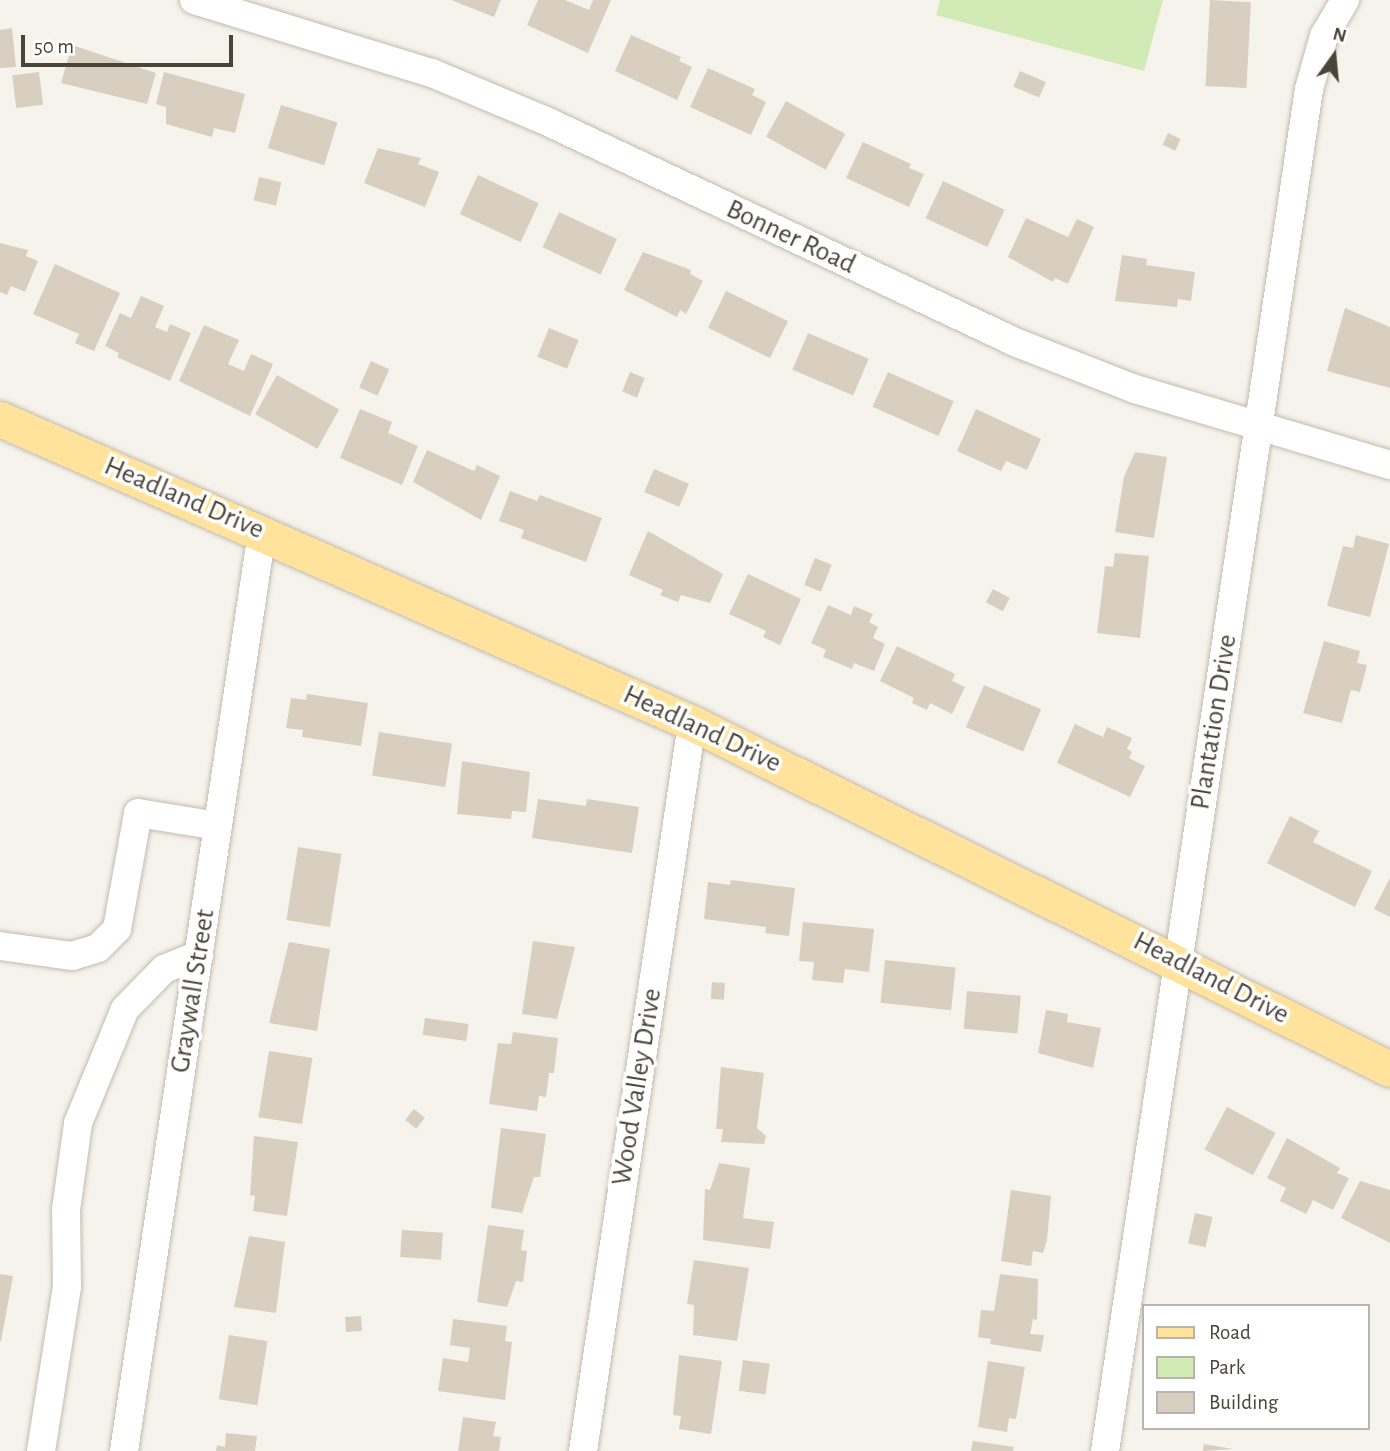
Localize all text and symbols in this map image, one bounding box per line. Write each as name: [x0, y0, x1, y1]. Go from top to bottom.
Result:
scale bar: [24, 21, 236, 65]
north arrow: [1299, 21, 1369, 91]
text: N: [1331, 24, 1348, 46]
text: 50 m: [34, 36, 74, 57]
street label: Bonner Road: [721, 192, 861, 282]
street label: Headland Drive: [99, 449, 269, 547]
street label: Plantation Drive: [1184, 632, 1244, 812]
street label: Headland Drive: [618, 678, 786, 780]
street label: Graywall Street: [163, 907, 223, 1075]
street label: Headland Drive: [1128, 924, 1294, 1032]
street label: Wood Valley Drive: [605, 986, 669, 1188]
legend: [1142, 1304, 1369, 1430]
text: Road: [1209, 1322, 1251, 1343]
text: Park: [1209, 1357, 1245, 1378]
text: Building: [1209, 1392, 1278, 1413]

